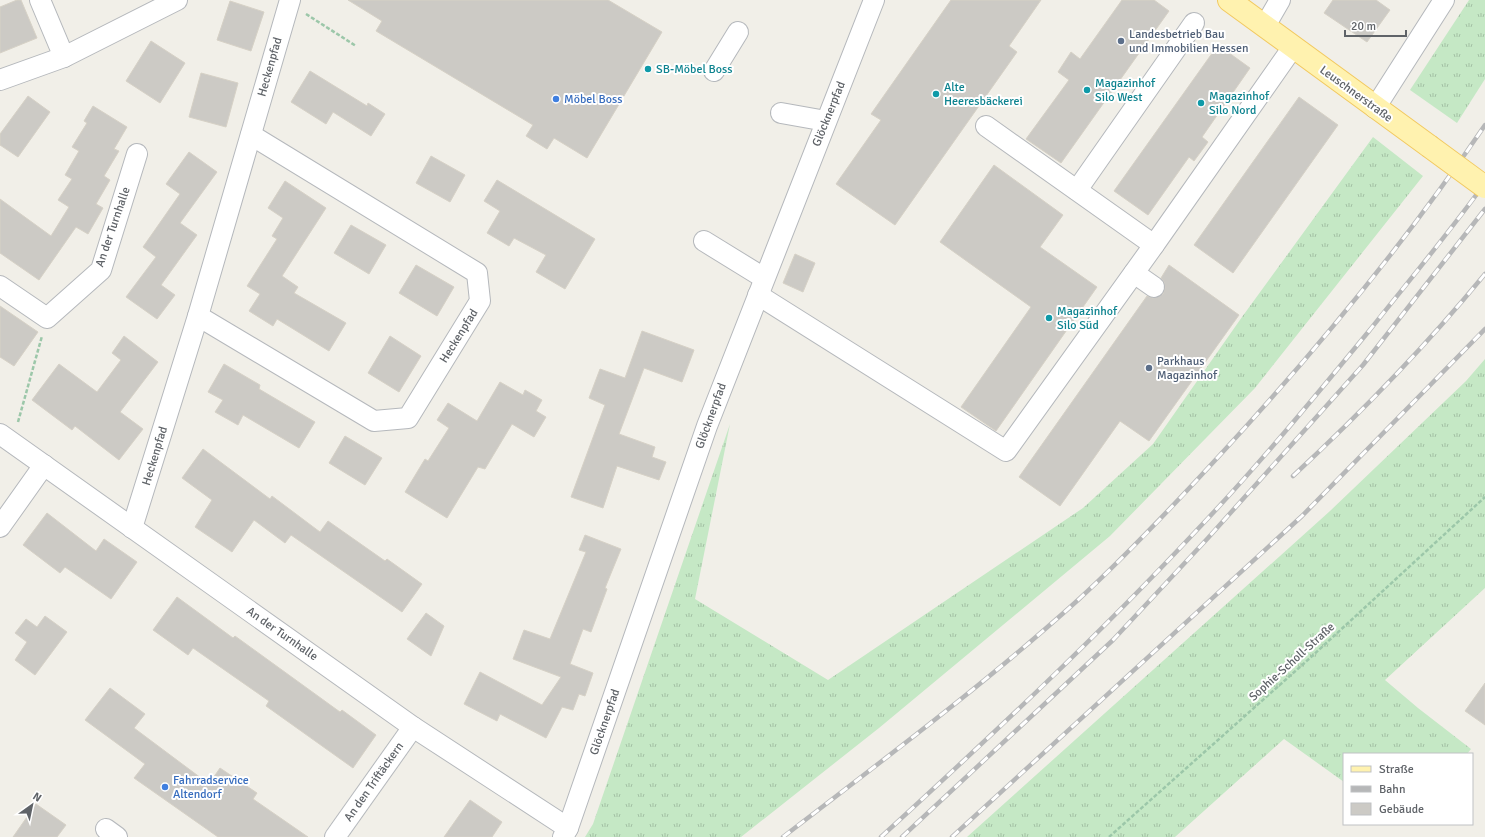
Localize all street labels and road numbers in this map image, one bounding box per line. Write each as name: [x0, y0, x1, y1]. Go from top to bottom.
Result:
street label: Heckenpfad: [254, 36, 286, 98]
street label: Leuschnerstraße: [1317, 63, 1395, 125]
street label: Glöcknerpfad: [809, 79, 849, 149]
street label: An der Turnhalle: [92, 185, 134, 269]
street label: Heckenpfad: [437, 306, 481, 366]
street label: Glöcknerpfad: [692, 381, 730, 451]
street label: Heckenpfad: [139, 425, 171, 487]
street label: An der Turnhalle: [243, 604, 321, 664]
street label: Sophie-Scholl-Straße: [1246, 620, 1338, 704]
street label: Glöcknerpfad: [587, 687, 623, 757]
street label: An den Triftäckern: [341, 739, 407, 825]

